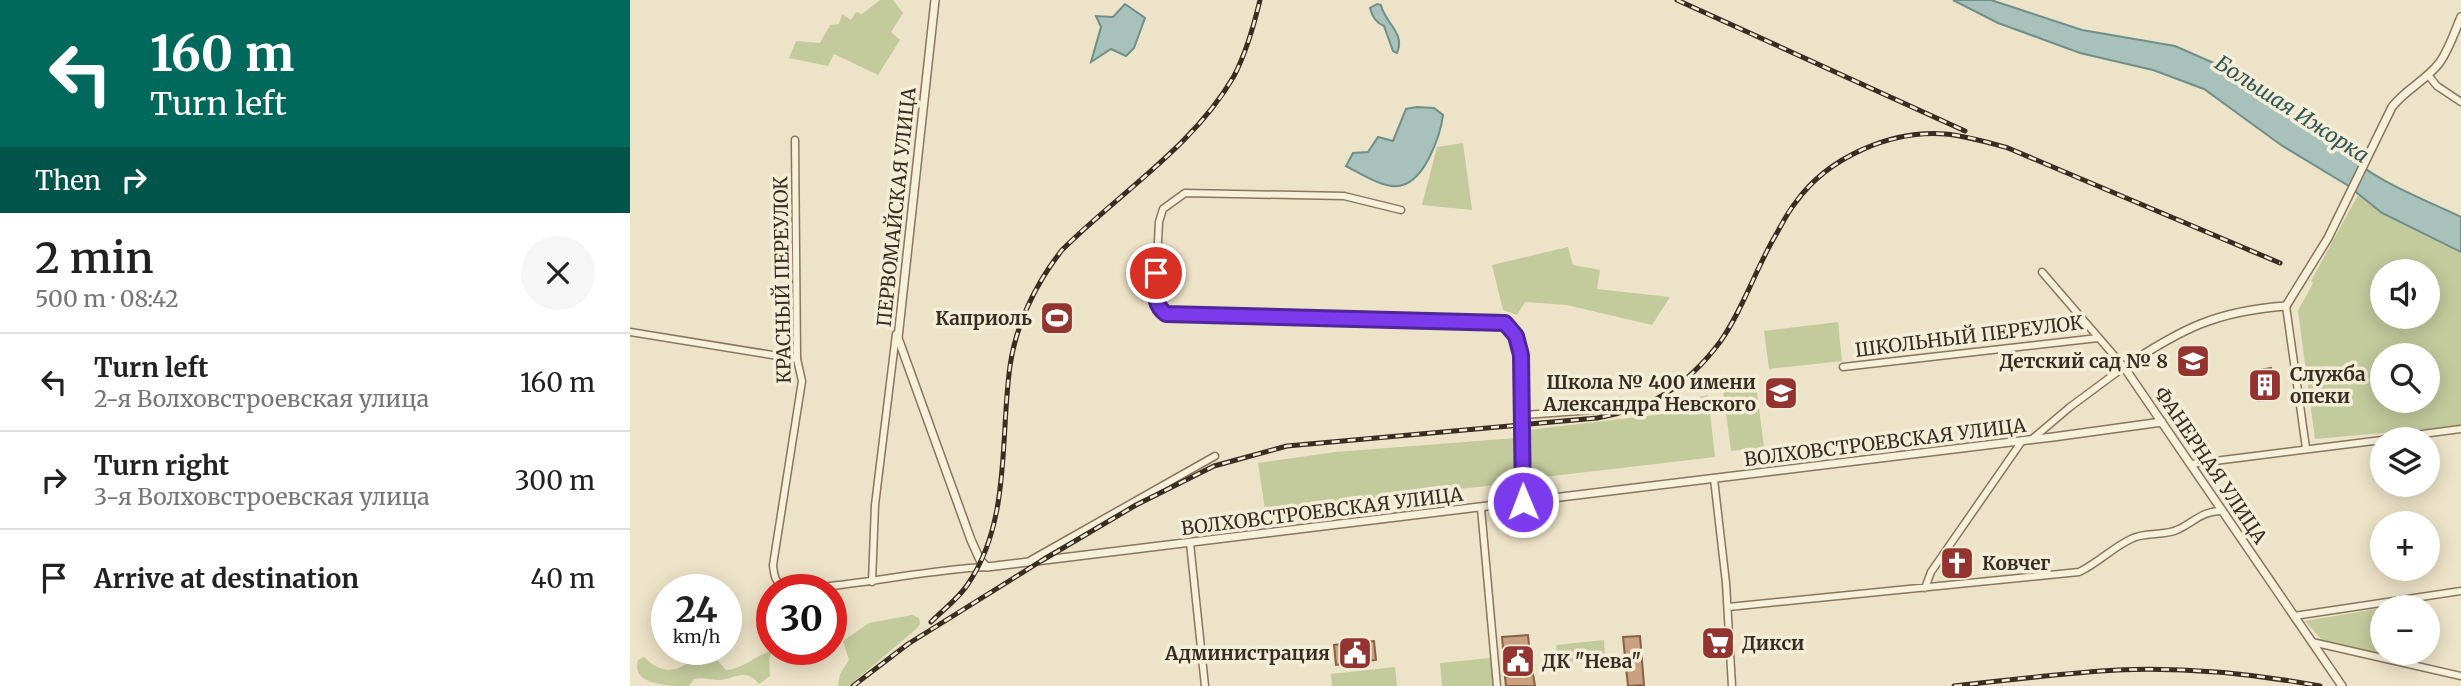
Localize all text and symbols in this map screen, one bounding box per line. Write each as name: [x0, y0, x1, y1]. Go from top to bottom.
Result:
text: 160 m: [150, 23, 294, 84]
icon: left: [35, 28, 126, 119]
water label: Большая Ижорка: [2210, 49, 2374, 169]
text: Turn left: [150, 84, 287, 124]
street label: ПЕРВОМАЙСКАЯ УЛИЦА: [871, 85, 921, 328]
icon: right: [115, 161, 153, 199]
text: Then: [35, 164, 101, 197]
street label: КРАСНЫЙ ПЕРЕУЛОК: [768, 176, 796, 384]
text: 2 min: [35, 232, 154, 284]
button: close: [521, 236, 595, 310]
pin: [1126, 243, 1186, 303]
icon: arrive: [1137, 254, 1175, 292]
map controls: [2370, 259, 2440, 665]
button: sound: [2370, 259, 2440, 329]
text: 500 m · 08:42: [35, 284, 179, 313]
sports icon: Каприоль: [1038, 299, 1076, 337]
place label: Каприоль: [935, 306, 1032, 330]
street label: ШКОЛЬНЫЙ ПЕРЕУЛОК: [1853, 310, 2085, 362]
school or university icon: Детский сад № 8: [2174, 342, 2212, 380]
button: search: [2370, 343, 2440, 413]
place label: Детский сад № 8: [2000, 349, 2168, 373]
text: Turn left: [94, 351, 208, 384]
place label: Служба опеки: [2290, 362, 2366, 408]
icon: left: [35, 363, 73, 401]
text: 160 m: [520, 366, 595, 399]
building icon: Служба опеки: [2246, 366, 2284, 404]
place label: Школа № 400 имени Александра Невского: [1542, 370, 1756, 416]
school or university icon: Школа № 400 имени Александра Невского: [1762, 374, 1800, 412]
street label: ФАНЕРНАЯ УЛИЦА: [2149, 382, 2273, 549]
text: 2-я Волховстроевская улица: [94, 384, 429, 413]
street label: ВОЛХОВСТРОЕВСКАЯ УЛИЦА: [1743, 413, 2028, 471]
button: layers: [2370, 427, 2440, 497]
text: Turn right: [94, 449, 229, 482]
icon: right: [35, 461, 73, 499]
text: 300 m: [515, 464, 595, 497]
position arrow: [1486, 465, 1560, 539]
text: 3-я Волховстроевская улица: [94, 482, 430, 511]
street label: ВОЛХОВСТРОЕВСКАЯ УЛИЦА: [1180, 482, 1465, 540]
button: +: [2370, 511, 2440, 581]
church icon: Ковчег: [1938, 544, 1976, 582]
place label: Ковчег: [1982, 551, 2050, 575]
icon: arrive: [35, 559, 73, 597]
text: Arrive at destination: [94, 562, 359, 595]
text: 40 m: [531, 562, 595, 595]
speed limit sign: 30: [756, 574, 847, 665]
text: 24: [675, 588, 718, 632]
button: −: [2370, 595, 2440, 665]
supermarket icon: Дикси: [1699, 624, 1737, 662]
text: km/h: [673, 625, 720, 648]
place label: Дикси: [1742, 631, 1805, 655]
public building icon: Администрация: [1336, 634, 1374, 672]
place label: Администрация: [1164, 641, 1330, 665]
public building icon: ДК "Нева": [1499, 642, 1537, 680]
place label: ДК "Нева": [1542, 649, 1641, 673]

